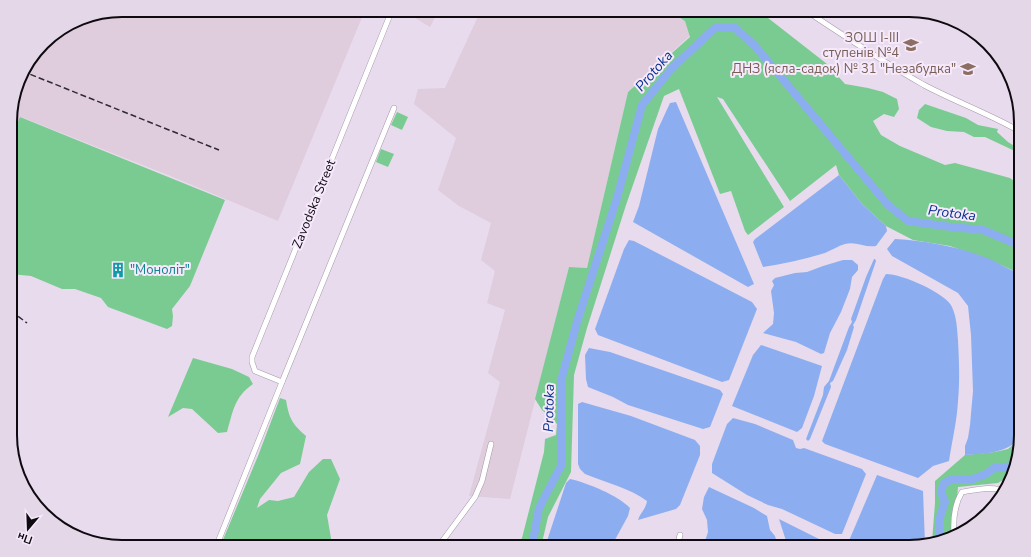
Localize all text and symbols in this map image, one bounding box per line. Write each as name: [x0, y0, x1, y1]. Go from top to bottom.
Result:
place label: ЗОШ І-ІІІ ступенів №4: [823, 29, 899, 62]
school or university icon: ЗОШ І-ІІІ ступенів №4: [902, 36, 920, 54]
water label: Protoka: [631, 47, 677, 95]
place label: ДНЗ (ясла-садок) № 31 "Незабудка": [732, 60, 956, 78]
school or university icon: ДНЗ (ясла-садок) № 31 "Незабудка": [959, 60, 977, 78]
street label: Zavodska Street: [288, 157, 340, 251]
water label: Protoka: [927, 201, 977, 225]
building icon: "Моноліт": [109, 261, 127, 279]
place label: "Моноліт": [130, 261, 190, 279]
water label: Protoka: [539, 384, 559, 432]
north arrow: [8, 509, 48, 549]
text: Пн: [15, 528, 34, 548]

